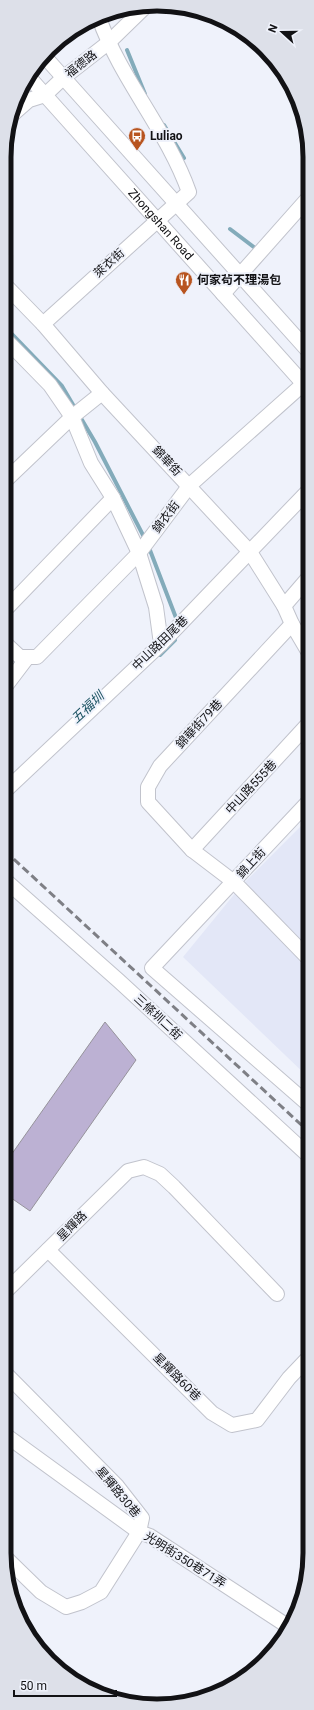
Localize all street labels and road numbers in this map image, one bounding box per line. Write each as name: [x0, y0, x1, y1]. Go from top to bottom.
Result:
street label: 福德路: [63, 47, 99, 81]
street label: Zhongshan Road: [125, 186, 196, 263]
street label: 萊衣街: [91, 246, 127, 280]
street label: 錦華街: [150, 443, 184, 479]
street label: 錦衣街: [150, 498, 182, 536]
street label: 中山路田尾巷: [129, 613, 191, 673]
street label: 錦華街79巷: [173, 697, 225, 751]
street label: 中山路555巷: [223, 757, 279, 817]
street label: 錦上街: [234, 845, 268, 881]
street label: 三條圳二街: [131, 991, 185, 1043]
street label: 星輝路: [54, 1208, 90, 1244]
street label: 星輝路60巷: [150, 1350, 204, 1404]
street label: 星輝路30巷: [93, 1464, 143, 1520]
street label: 光明街350巷71弄: [142, 1529, 228, 1591]

